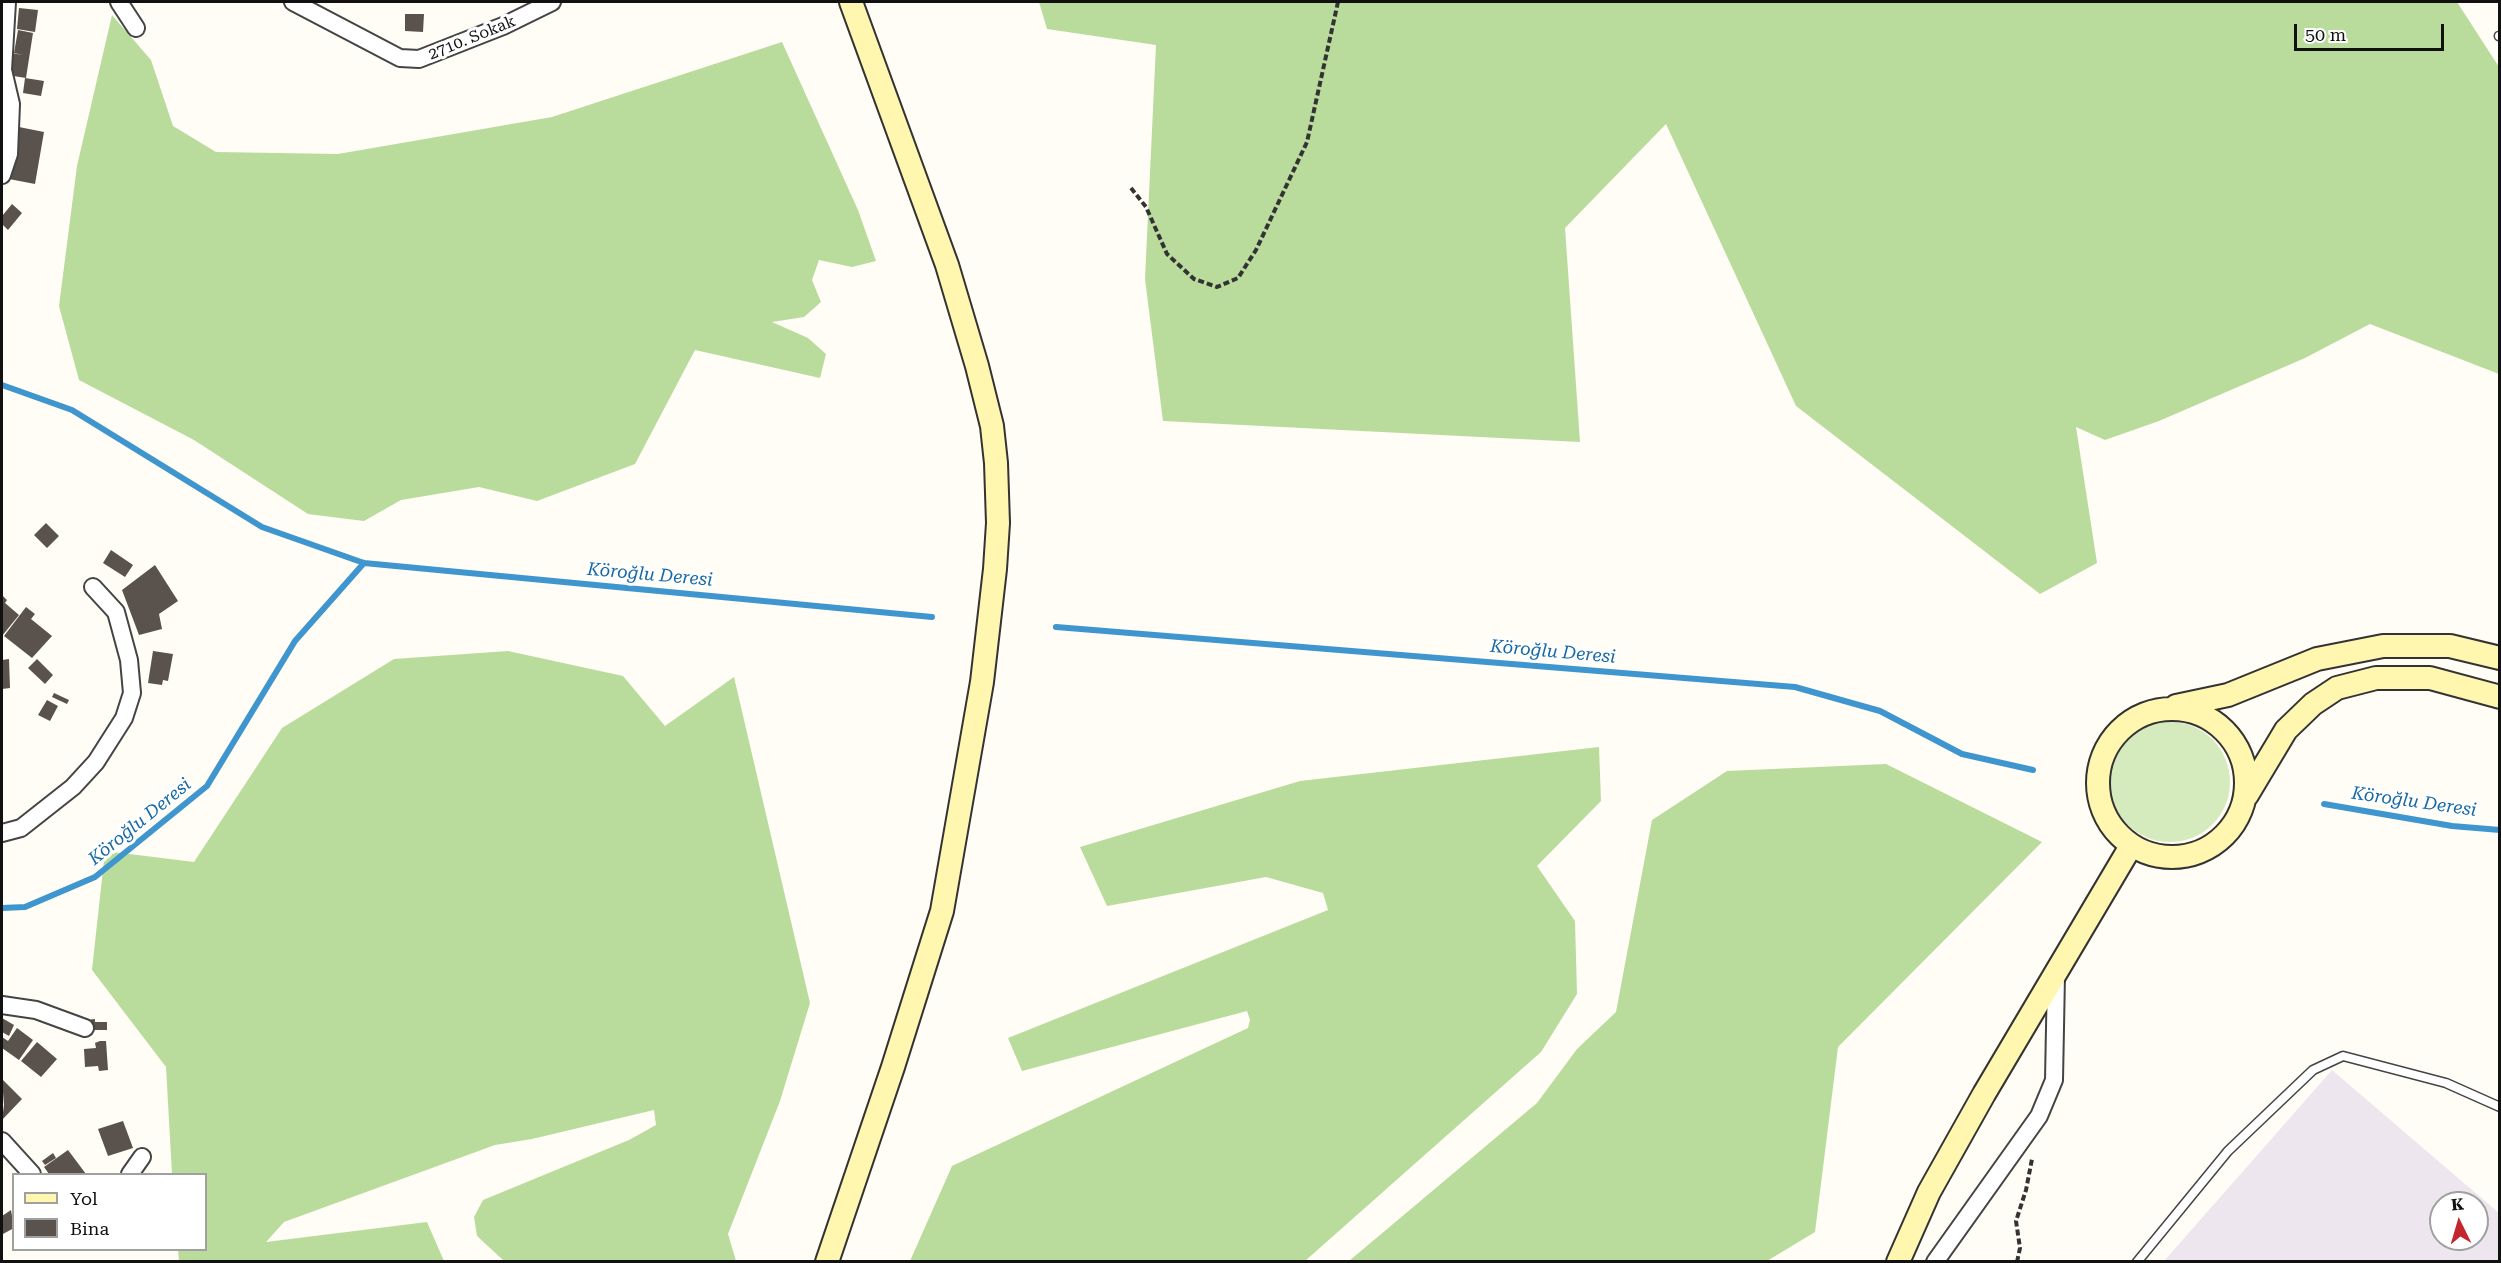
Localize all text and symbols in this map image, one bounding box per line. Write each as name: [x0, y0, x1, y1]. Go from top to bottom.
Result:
street label: 2710. Sokak: [426, 12, 518, 64]
scale bar: [2297, 12, 2447, 50]
text: 50 m: [2305, 24, 2346, 45]
water label: Köroğlu Deresi: [586, 559, 714, 591]
water label: Köroğlu Deresi: [1489, 636, 1617, 668]
water label: Köroğlu Deresi: [84, 774, 196, 870]
water label: Köroğlu Deresi: [2350, 783, 2478, 821]
legend: [12, 1173, 207, 1251]
text: Yol: [70, 1188, 98, 1209]
north arrow: [2429, 1191, 2489, 1251]
text: K: [2450, 1195, 2465, 1215]
text: Bina: [70, 1218, 109, 1239]

